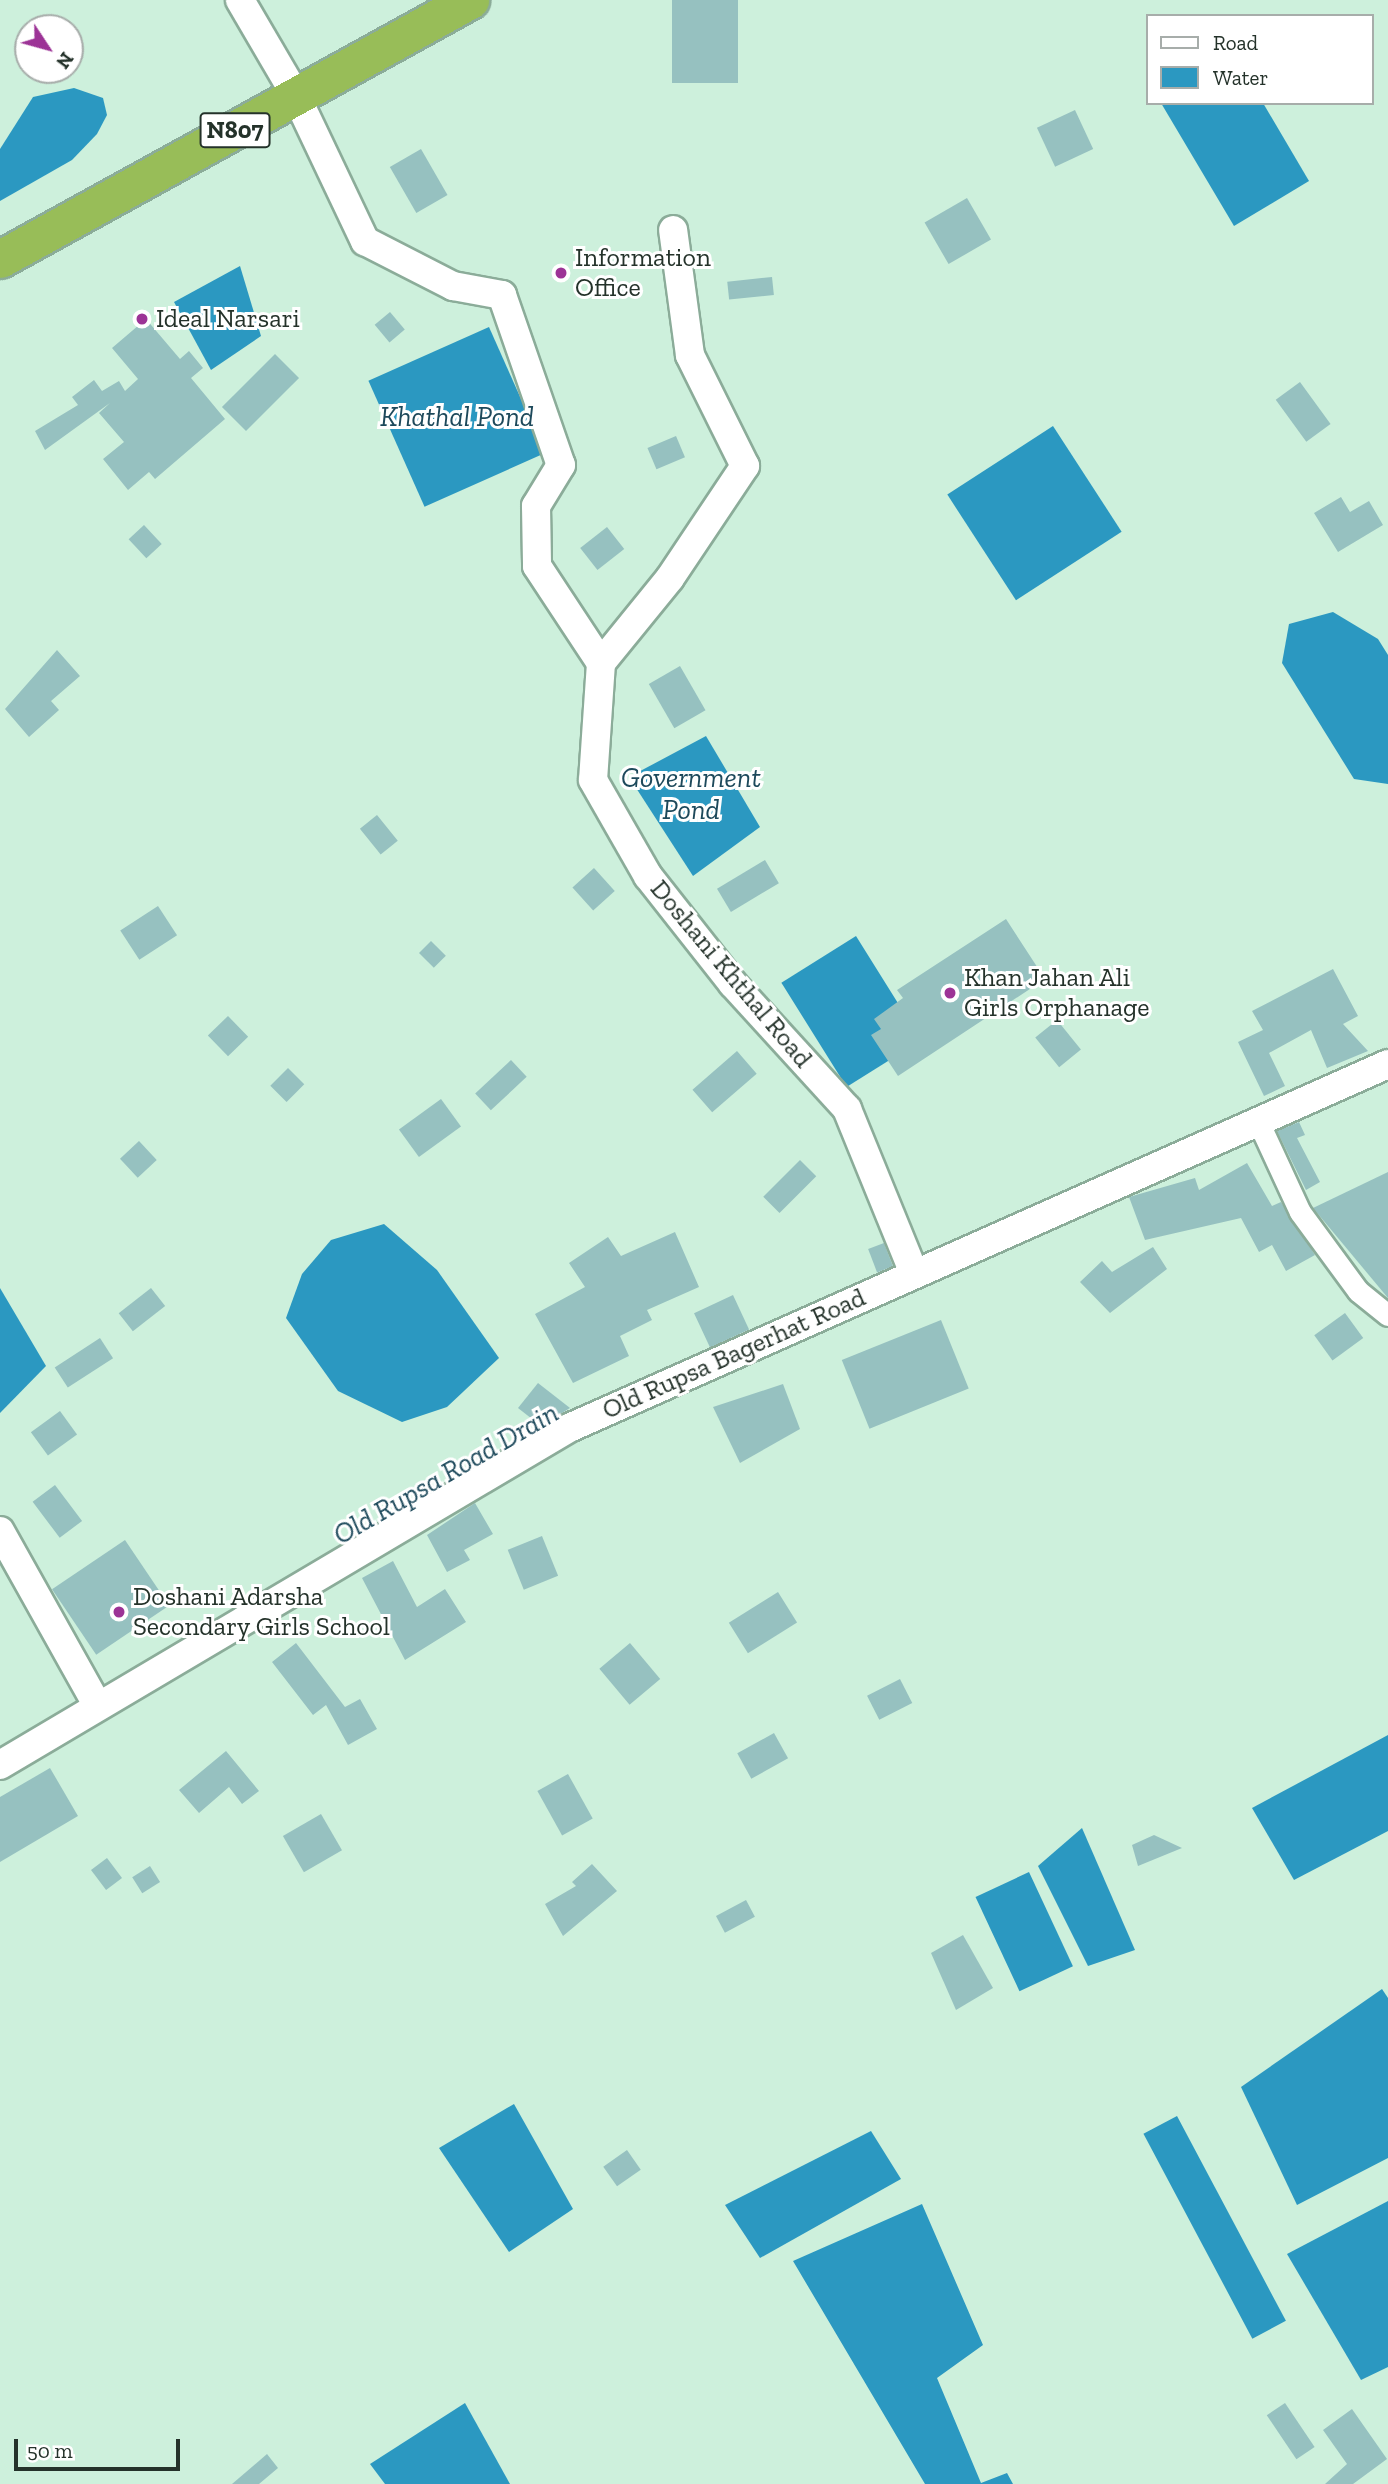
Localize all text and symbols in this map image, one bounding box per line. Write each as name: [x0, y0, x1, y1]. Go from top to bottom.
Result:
north arrow: [14, 14, 84, 84]
legend: [1146, 14, 1374, 105]
text: Road: [1213, 30, 1258, 55]
text: N: [51, 48, 78, 73]
text: Water: [1213, 65, 1268, 90]
road number: N807: [198, 110, 272, 150]
place label: Information Office: [575, 242, 711, 304]
marker: Information Office: [553, 265, 569, 281]
place label: Ideal Narsari: [156, 303, 300, 335]
marker: Ideal Narsari: [134, 311, 150, 327]
water label: Khathal Pond: [380, 400, 534, 434]
water label: Government Pond: [621, 761, 761, 827]
street label: Doshani Khthal Road: [644, 874, 818, 1074]
place label: Khan Jahan Ali Girls Orphanage: [964, 962, 1149, 1024]
marker: Khan Jahan Ali Girls Orphanage: [942, 985, 958, 1001]
street label: Old Rupsa Bagerhat Road: [598, 1282, 870, 1426]
water label: Old Rupsa Road Drain: [328, 1396, 564, 1552]
place label: Doshani Adarsha Secondary Girls School: [133, 1581, 390, 1642]
marker: Doshani Adarsha Secondary Girls School: [111, 1604, 127, 1620]
scale bar: [18, 2424, 184, 2468]
text: 50 m: [27, 2438, 73, 2463]

